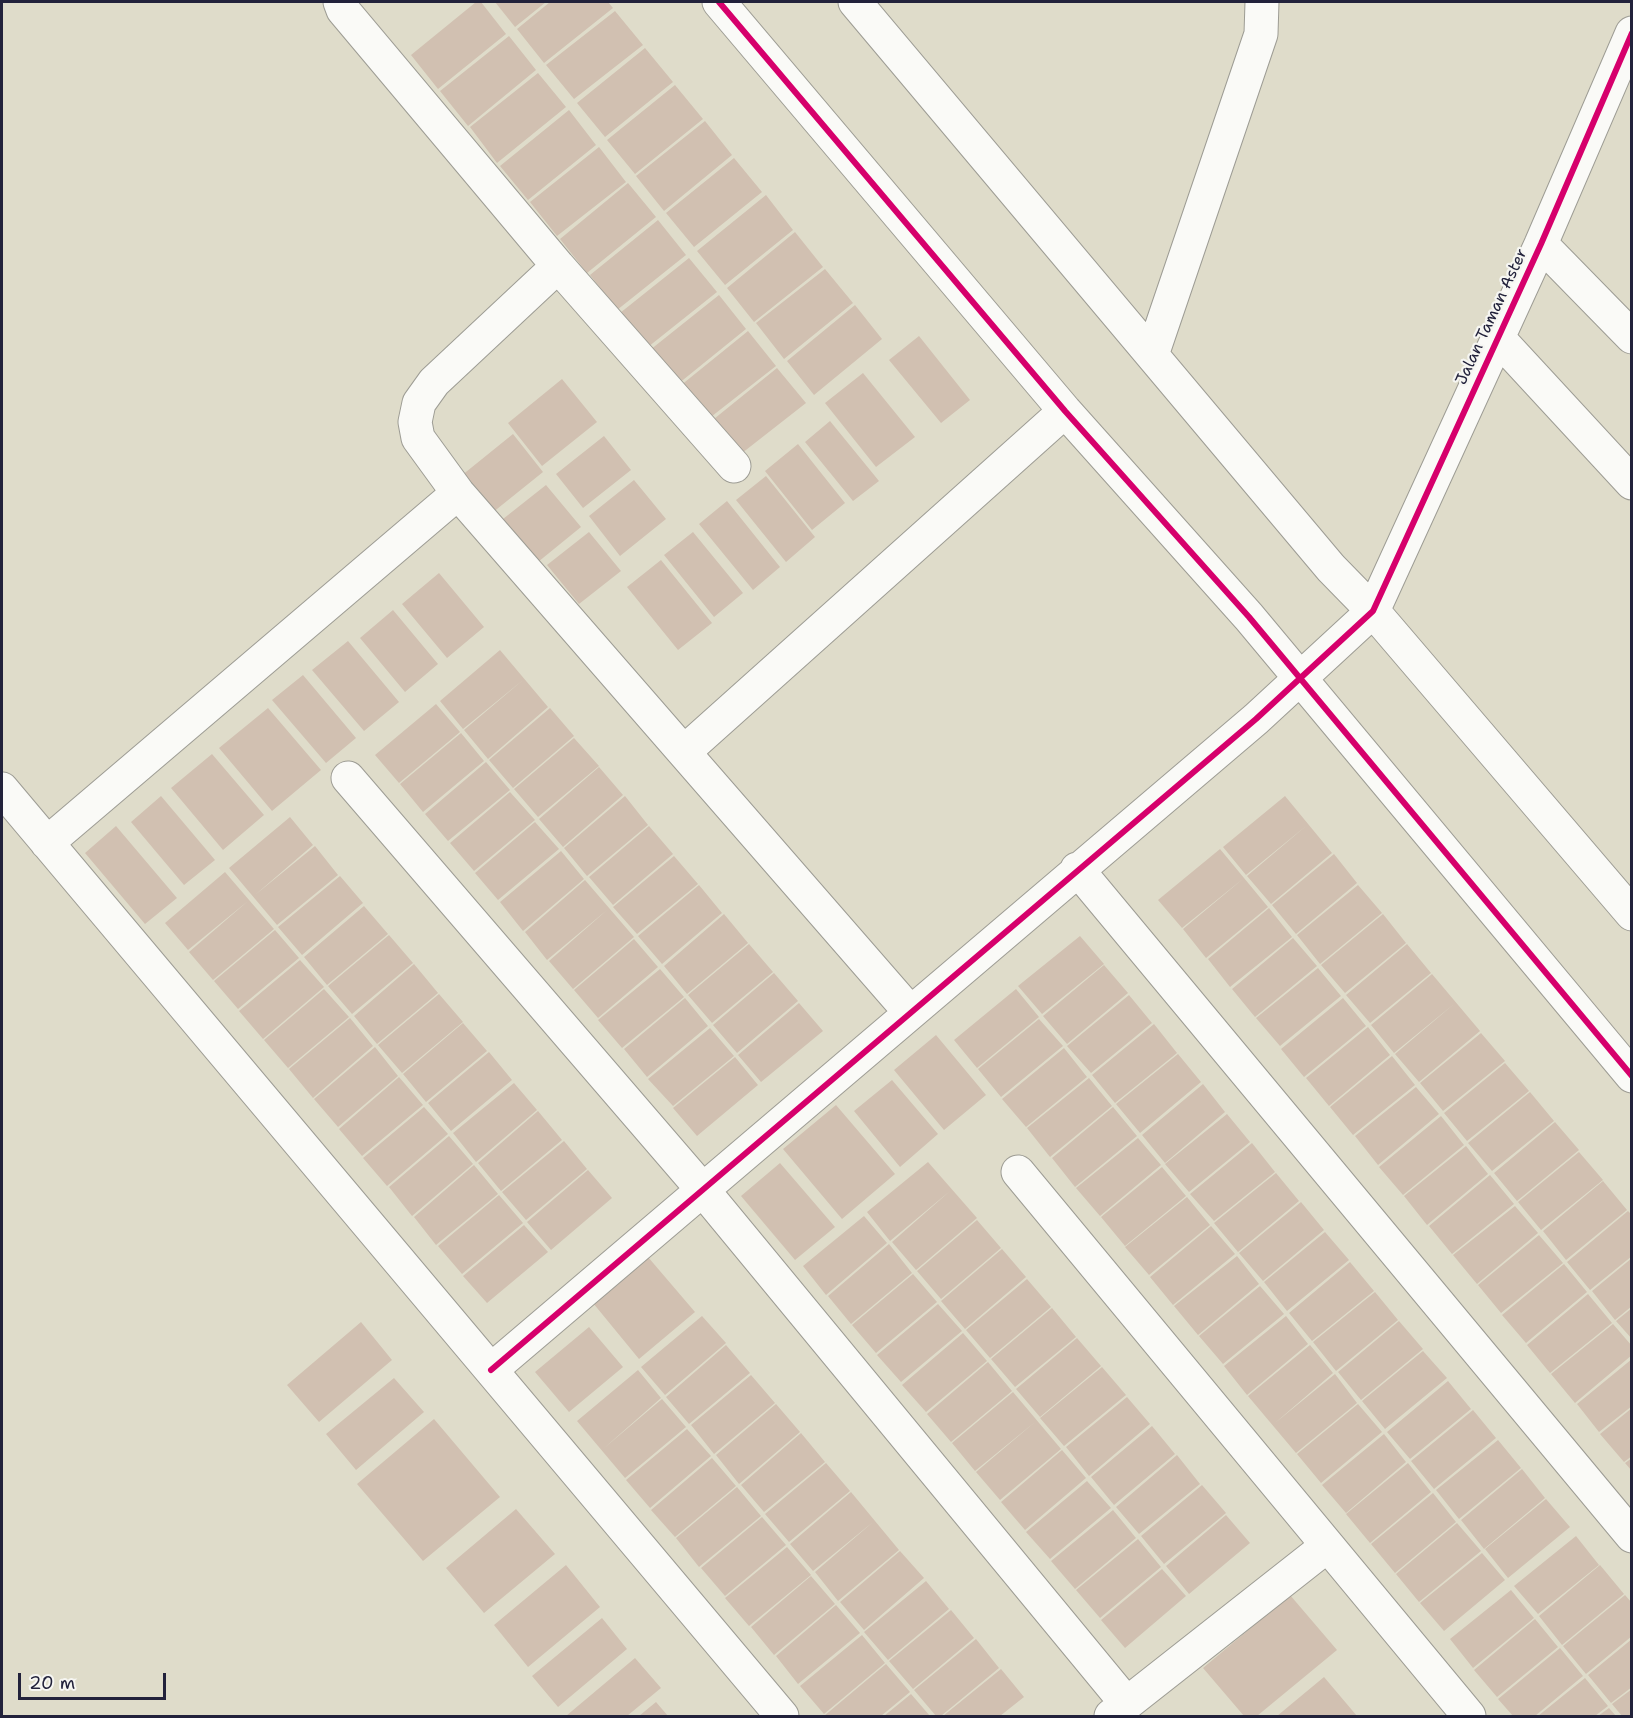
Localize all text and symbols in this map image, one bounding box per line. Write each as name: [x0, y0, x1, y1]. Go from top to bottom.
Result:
street label: Jalan Taman Aster: [1452, 246, 1532, 388]
scale bar: [21, 1661, 170, 1699]
text: 20 m: [29, 1671, 75, 1695]

